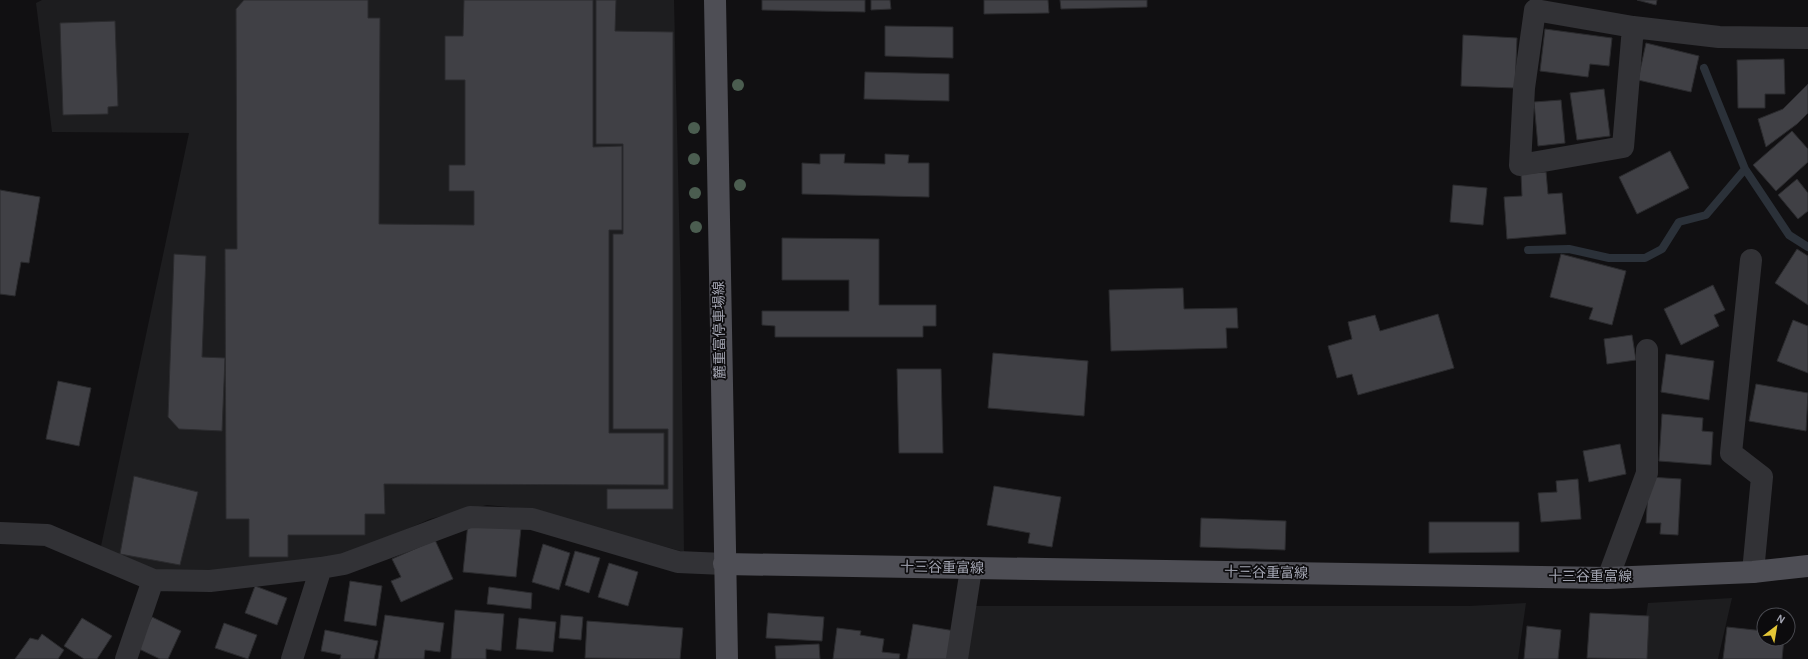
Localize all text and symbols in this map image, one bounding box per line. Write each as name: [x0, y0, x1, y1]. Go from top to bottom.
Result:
street label: 麓重富停車場線: [711, 281, 728, 379]
street label: 十三谷重富線: [900, 559, 984, 576]
street label: 十三谷重富線: [1224, 564, 1308, 581]
street label: 十三谷重富線: [1548, 569, 1632, 584]
north arrow: [1756, 607, 1796, 647]
text: N: [1775, 612, 1787, 626]

